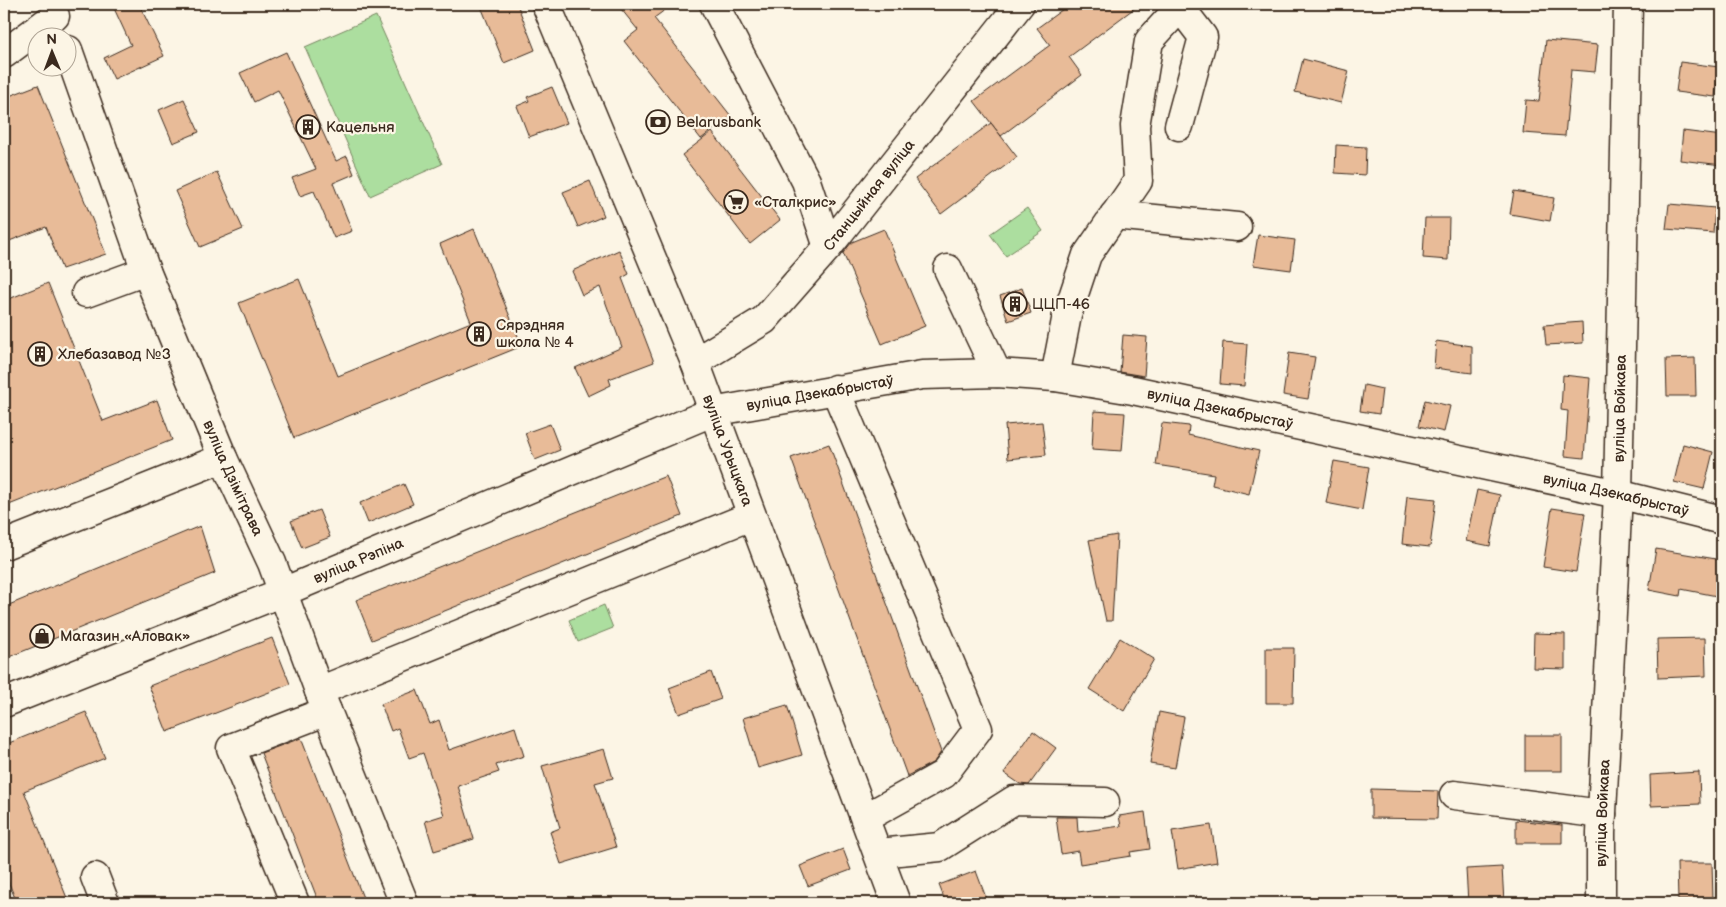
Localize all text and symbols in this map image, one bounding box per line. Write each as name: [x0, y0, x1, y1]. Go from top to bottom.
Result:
north arrow: [28, 28, 78, 78]
text: N: [46, 31, 57, 48]
bank icon: Belarusbank: [645, 109, 671, 135]
place label: Belarusbank: [676, 113, 761, 132]
building icon: Кацельня: [295, 114, 321, 140]
place label: Кацельня: [326, 118, 395, 137]
street label: Станцыйная вуліца: [819, 136, 919, 255]
supermarket icon: «Сталкрис»: [723, 189, 749, 215]
place label: «Сталкрис»: [754, 193, 837, 212]
building icon: ЦЦП-46: [1002, 291, 1028, 317]
place label: ЦЦП-46: [1032, 295, 1090, 314]
place label: Сярэдняя школа № 4: [496, 316, 574, 352]
building icon: Сярэдняя школа № 4: [466, 321, 492, 347]
building icon: Хлебазавод №3: [27, 341, 53, 367]
place label: Хлебазавод №3: [58, 345, 171, 364]
street label: вуліца Войкава: [1610, 354, 1631, 463]
street label: вуліца Дзекабрыстаў: [745, 371, 895, 416]
street label: вуліца Дзекабрыстаў: [1145, 384, 1295, 434]
street label: вуліца Урыцкага: [698, 392, 757, 509]
street label: вуліца Дзімітрава: [198, 417, 267, 539]
street label: вуліца Дзекабрыстаў: [1541, 469, 1691, 521]
street label: вуліца Рэпіна: [311, 533, 407, 588]
shop icon: Магазин «Аловак»: [29, 623, 55, 649]
place label: Магазин «Аловак»: [60, 627, 190, 646]
street label: вуліца Войкава: [1592, 758, 1615, 867]

